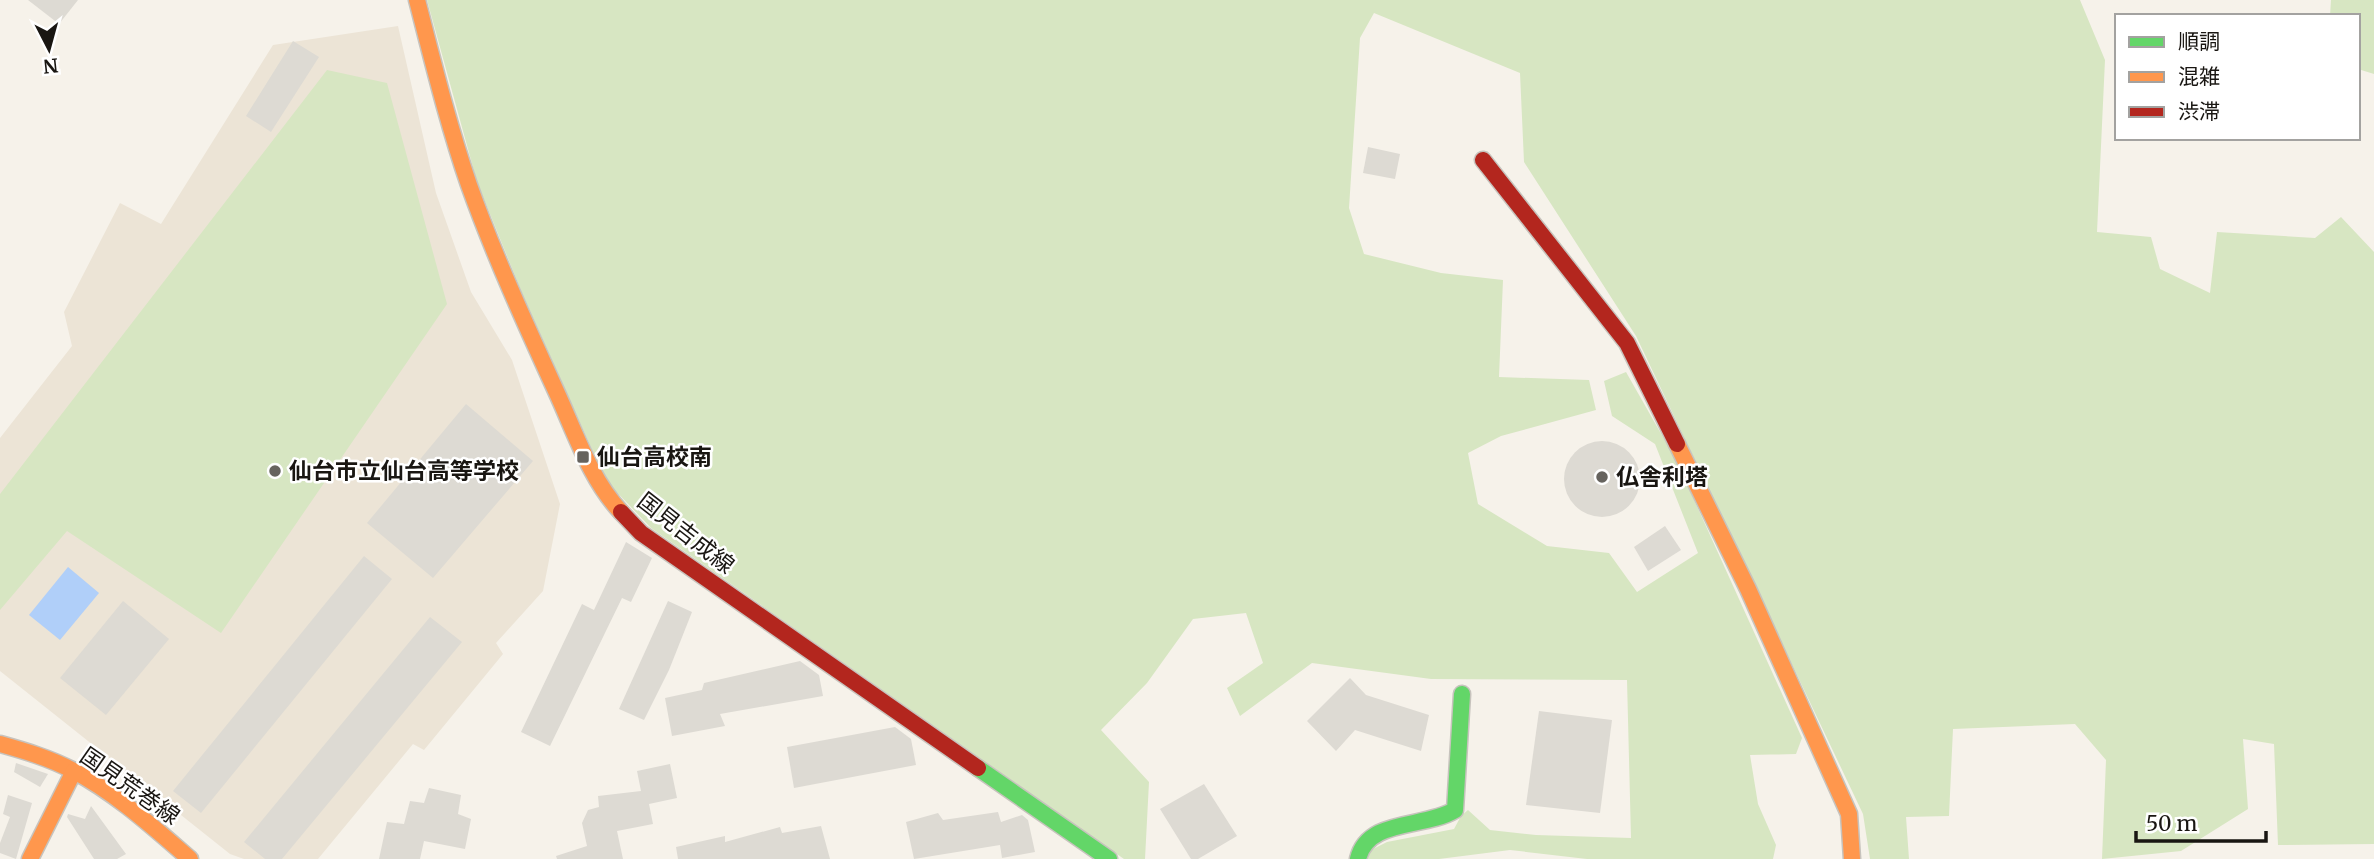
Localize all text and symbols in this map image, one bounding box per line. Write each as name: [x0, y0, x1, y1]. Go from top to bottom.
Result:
north arrow: [14, 14, 84, 84]
legend: [2115, 14, 2360, 140]
text: 順調: [2178, 28, 2220, 55]
text: N: [42, 53, 59, 79]
text: 混雑: [2178, 63, 2220, 90]
text: 渋滞: [2178, 98, 2220, 125]
place label: 仙台高校南: [597, 442, 712, 471]
marker: 仙台高校南: [575, 449, 591, 465]
place label: 仙台市立仙台高等学校: [289, 456, 519, 485]
place label: 仏舎利塔: [1616, 462, 1708, 491]
marker: 仙台市立仙台高等学校: [267, 463, 283, 479]
marker: 仏舎利塔: [1594, 469, 1610, 485]
street label: 国見吉成線: [632, 486, 741, 579]
street label: 国見荒巻線: [75, 741, 186, 830]
scale bar: [2136, 800, 2266, 844]
text: 50 m: [2146, 810, 2197, 837]

